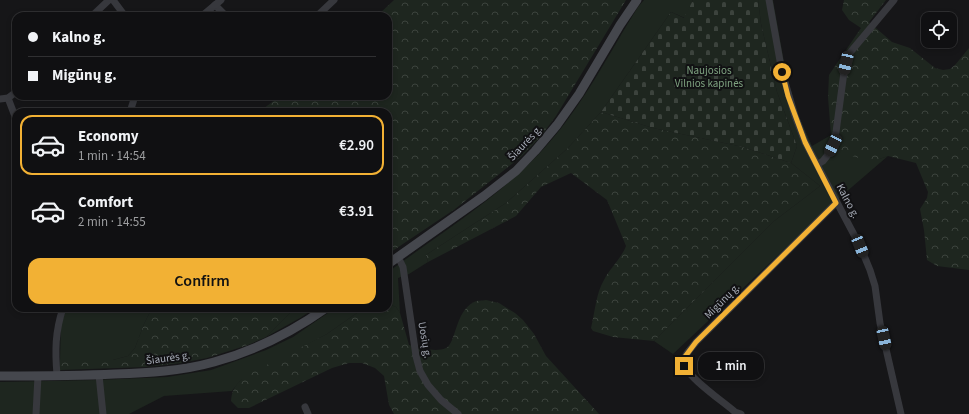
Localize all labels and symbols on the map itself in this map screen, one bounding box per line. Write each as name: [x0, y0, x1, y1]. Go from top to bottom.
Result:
car: [837, 50, 855, 76]
park label: Naujosios Vilnios kapinės: [675, 63, 744, 91]
route start: [773, 63, 791, 81]
street label: Šiaurės g.: [504, 121, 546, 164]
car: [822, 132, 844, 158]
street label: Kalno g.: [833, 181, 863, 221]
car: [850, 233, 870, 259]
street label: Migūnų g.: [701, 280, 743, 322]
street label: Uosių g.: [414, 321, 436, 360]
car: [876, 325, 892, 351]
street label: Šiaurės g.: [145, 347, 191, 369]
callout: 1 min: [698, 352, 764, 380]
route end: [675, 357, 693, 375]

